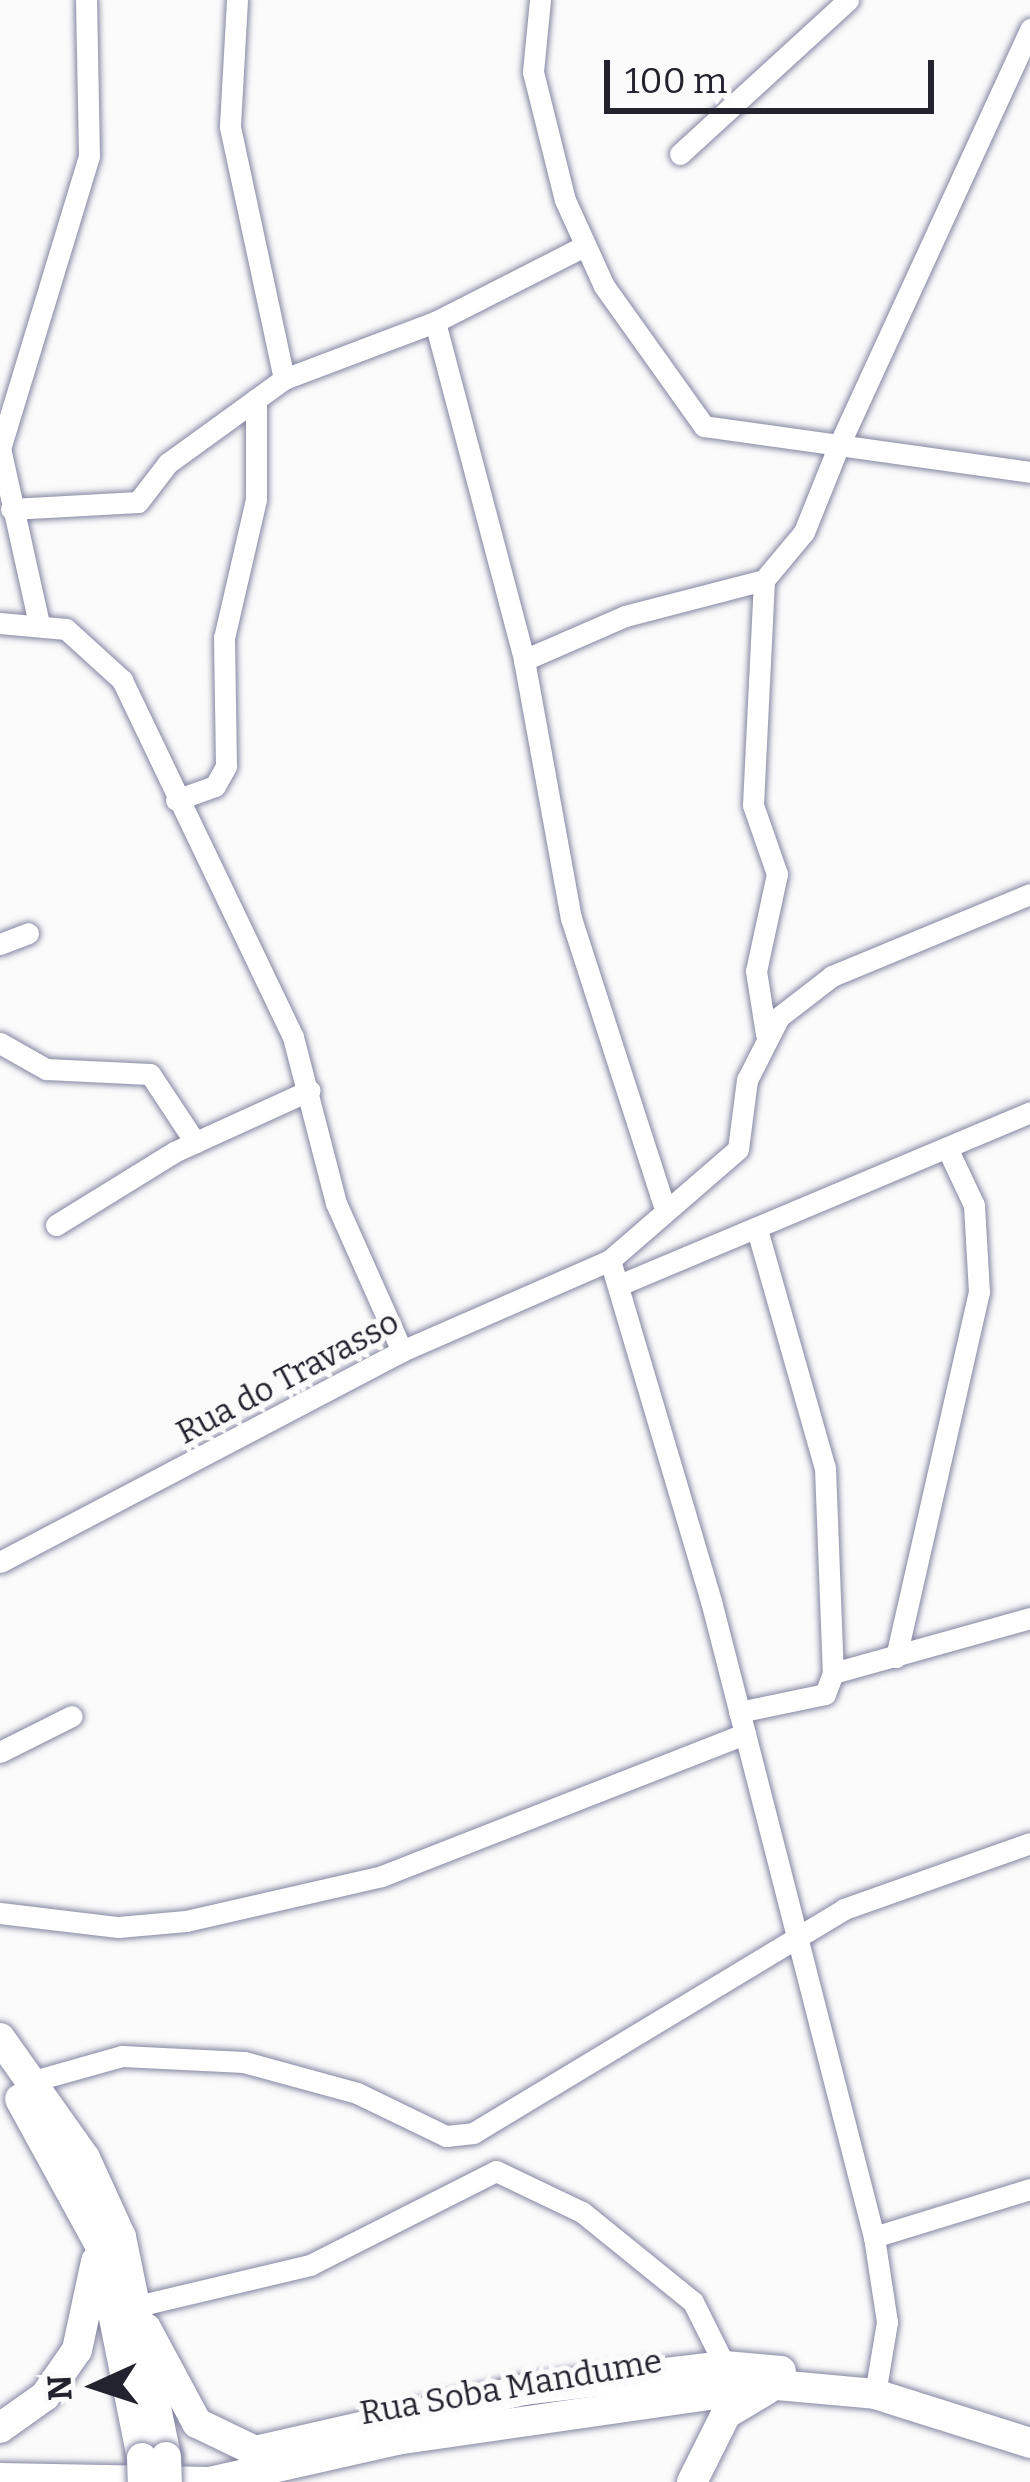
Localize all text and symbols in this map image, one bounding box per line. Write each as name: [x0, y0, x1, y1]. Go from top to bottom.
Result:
scale bar: [610, 36, 940, 110]
text: 100 m: [625, 59, 727, 103]
street label: Rua do Travasso: [170, 1303, 406, 1453]
north arrow: [36, 2326, 156, 2446]
street label: Rua Soba Mandume: [357, 2342, 665, 2434]
text: N: [39, 2374, 81, 2402]

